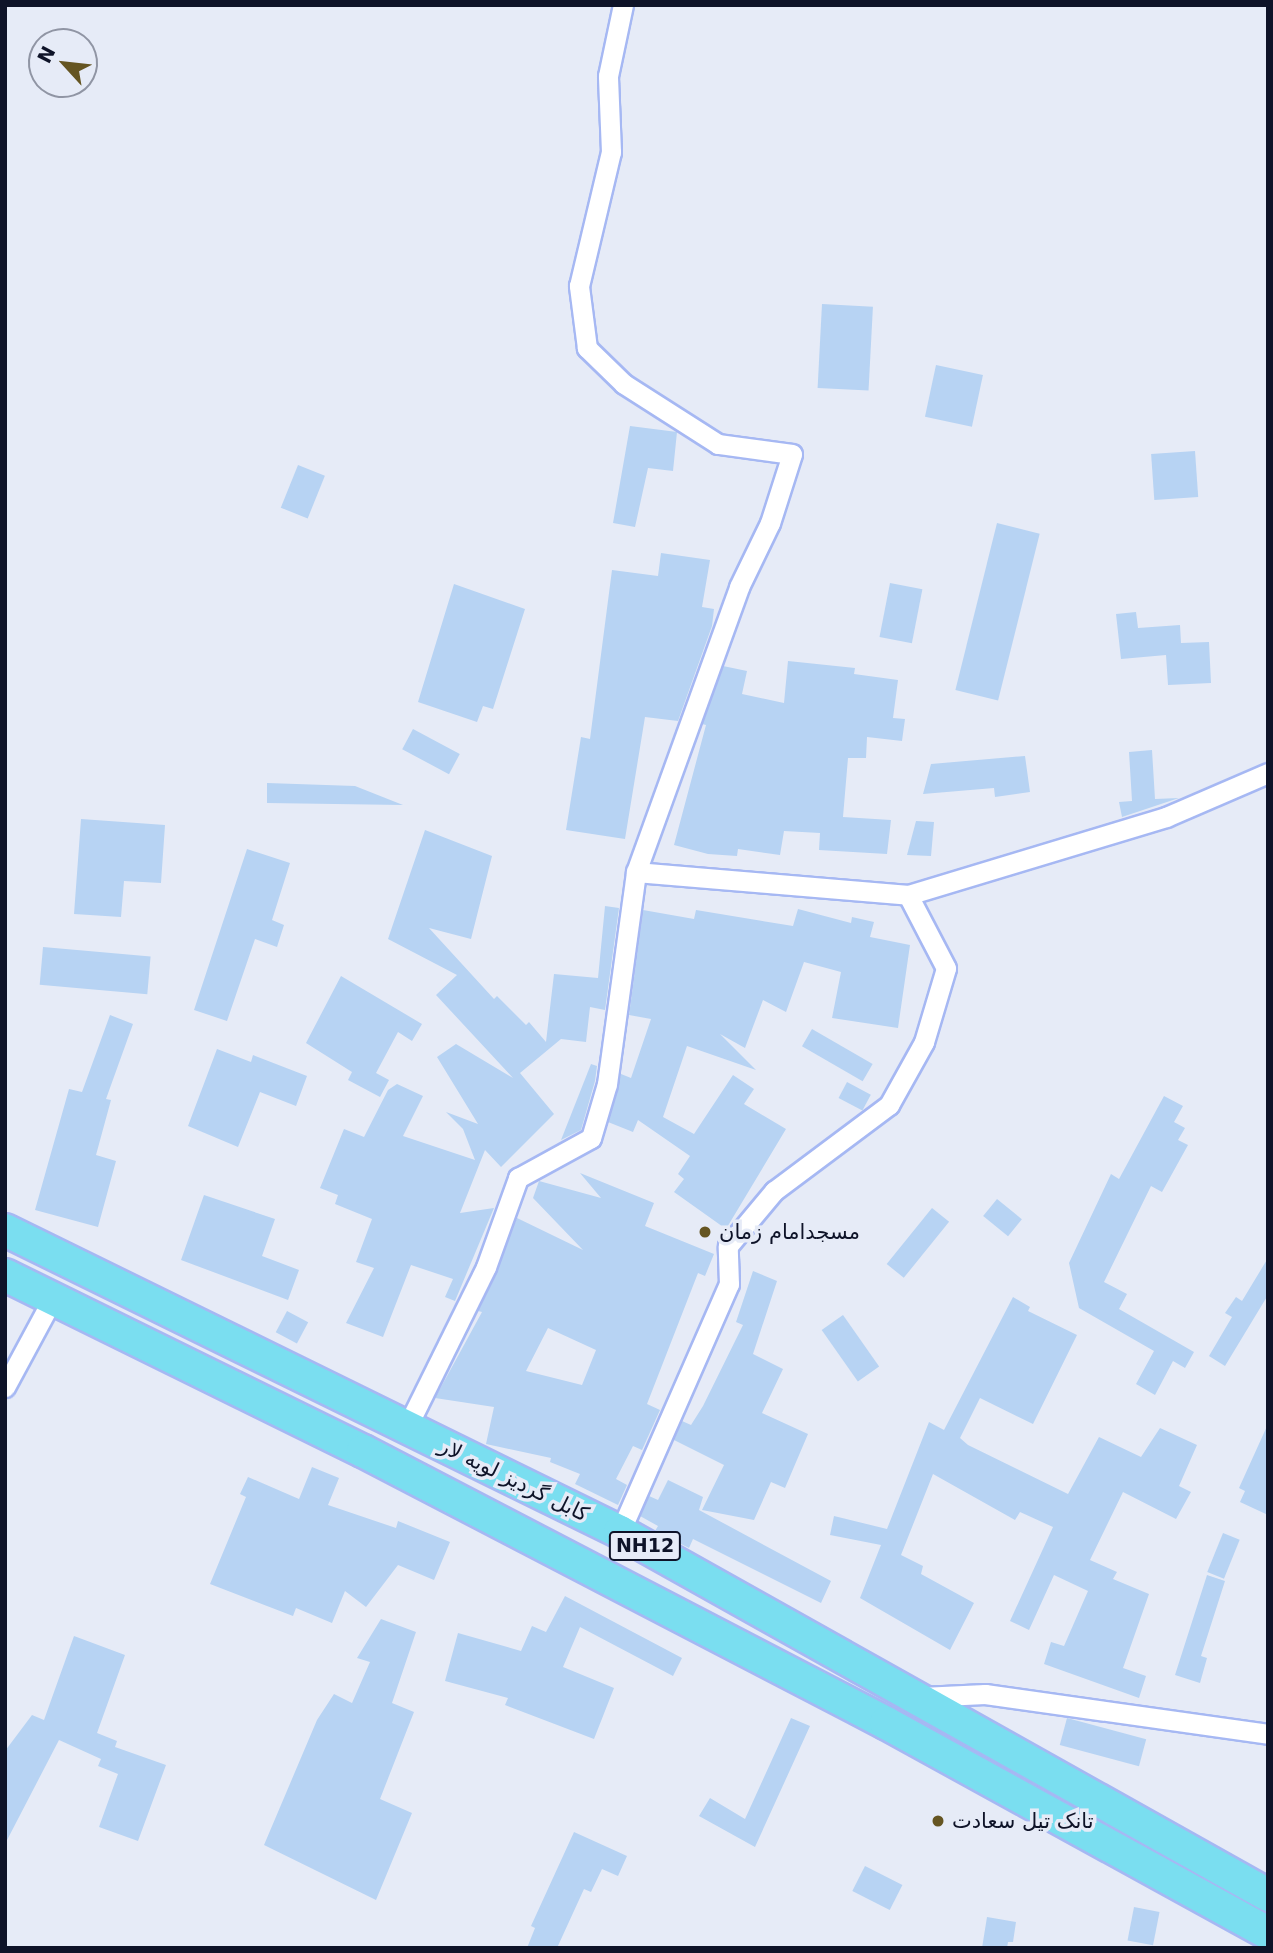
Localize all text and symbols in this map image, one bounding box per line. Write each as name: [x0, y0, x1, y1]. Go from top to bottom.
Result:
north arrow: [28, 28, 98, 98]
text: N: [33, 42, 59, 66]
place label: مسجدامام زمان: [719, 1219, 860, 1245]
marker: مسجدامام زمان: [697, 1224, 713, 1240]
street label: کابل گردیز لویه لار: [435, 1433, 593, 1527]
road number: NH12: [608, 1530, 682, 1562]
place label: تانک تیل سعادت: [952, 1808, 1094, 1834]
marker: تانک تیل سعادت: [930, 1813, 946, 1829]

